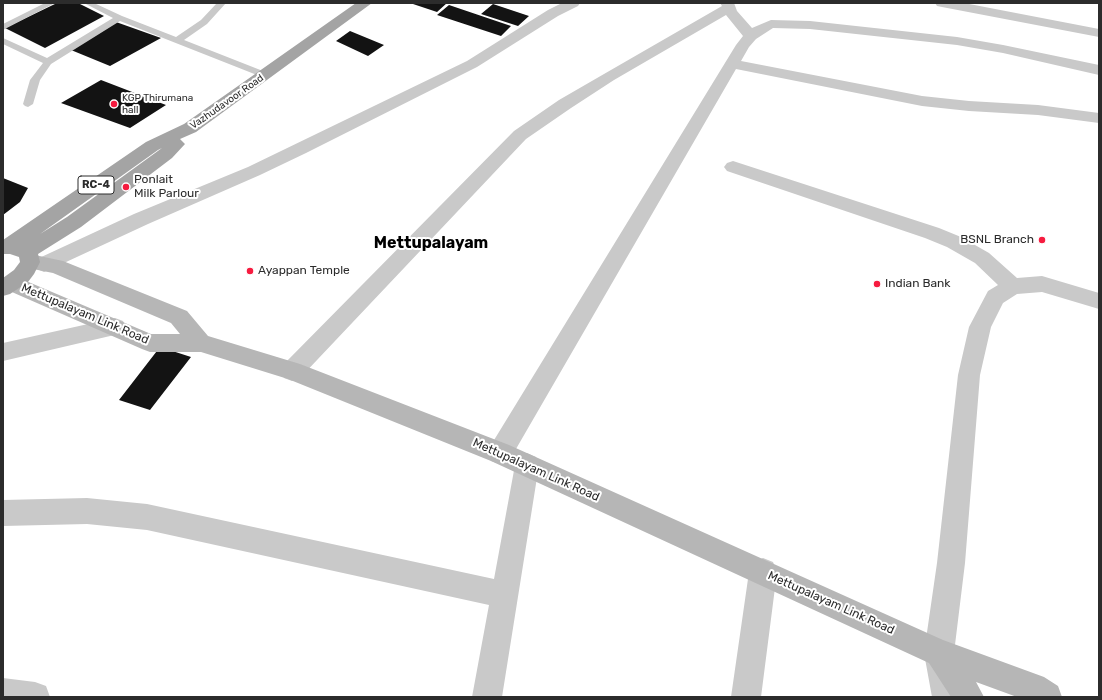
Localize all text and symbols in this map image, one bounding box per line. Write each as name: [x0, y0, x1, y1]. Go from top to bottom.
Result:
street label: Vazhudavoor Road: [188, 72, 266, 132]
place label: KGP Thirumana hall: [122, 92, 193, 116]
marker: KGP Thirumana hall: [109, 99, 119, 109]
place label: Ponlait Milk Parlour: [134, 173, 199, 201]
road number: RC-4: [78, 176, 114, 194]
marker: Ponlait Milk Parlour: [121, 182, 131, 192]
district label: Mettupalayam: [374, 233, 488, 253]
place label: BSNL Branch: [960, 233, 1034, 247]
marker: BSNL Branch: [1037, 235, 1047, 245]
place label: Ayappan Temple: [258, 264, 350, 278]
marker: Ayappan Temple: [245, 266, 255, 276]
place label: Indian Bank: [885, 277, 951, 291]
marker: Indian Bank: [872, 279, 882, 289]
street label: Mettupalayam Link Road: [19, 281, 151, 347]
street label: Mettupalayam Link Road: [470, 436, 602, 504]
street label: Mettupalayam Link Road: [765, 569, 897, 637]

